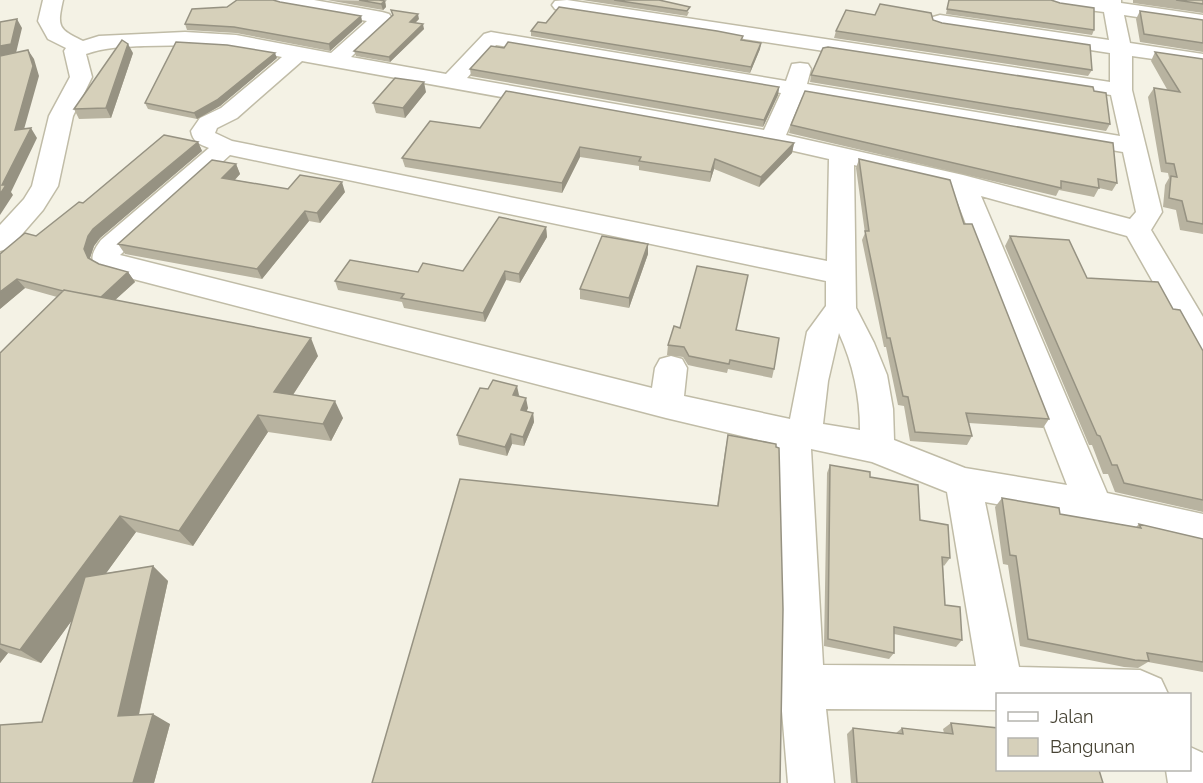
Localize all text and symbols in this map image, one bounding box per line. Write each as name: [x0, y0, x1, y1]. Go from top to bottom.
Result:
legend: [996, 693, 1191, 771]
text: Jalan: [1050, 706, 1094, 727]
text: Bangunan: [1050, 736, 1135, 757]

